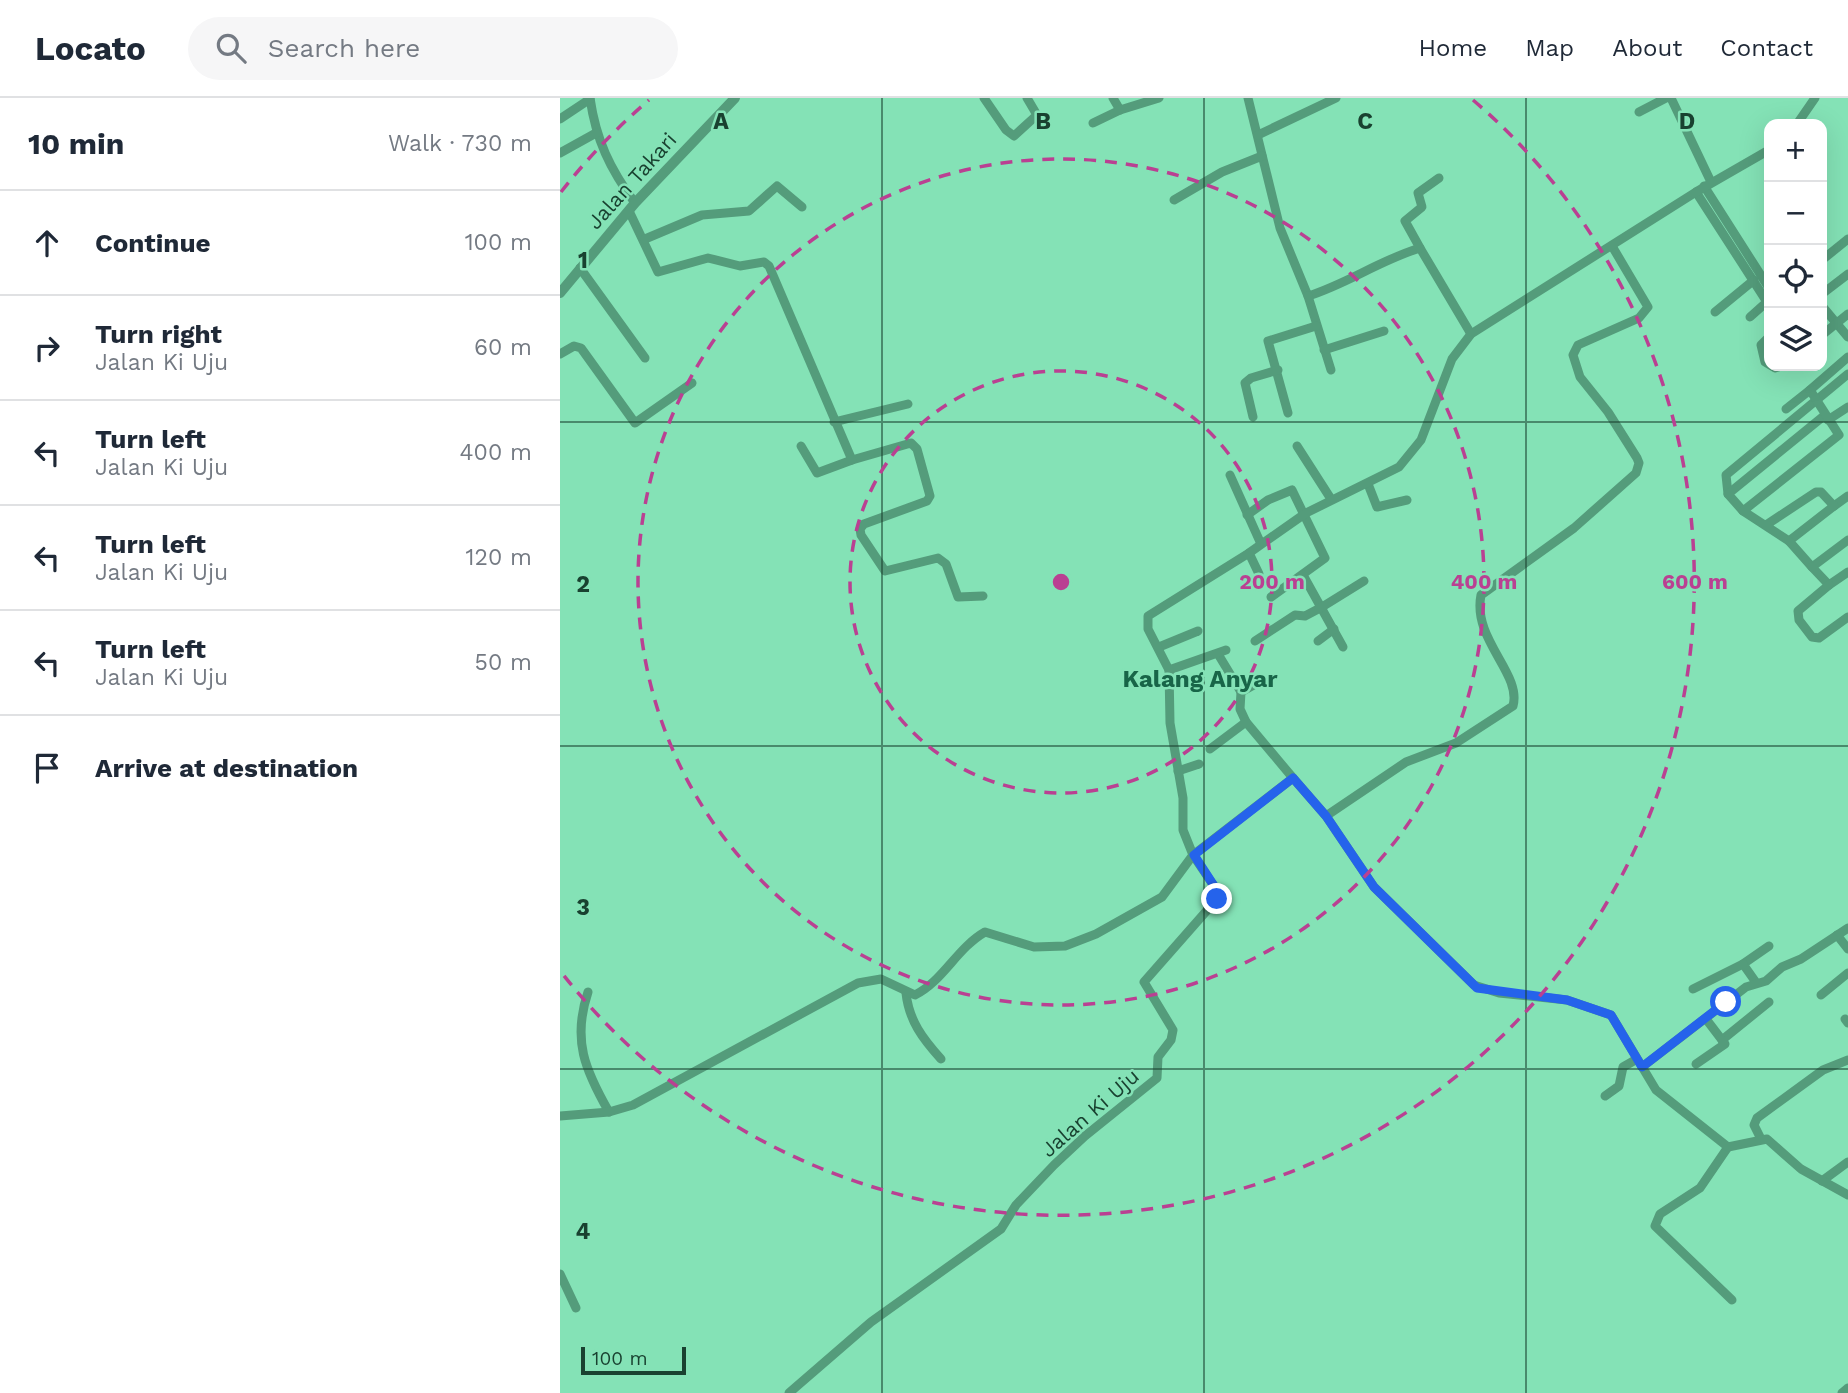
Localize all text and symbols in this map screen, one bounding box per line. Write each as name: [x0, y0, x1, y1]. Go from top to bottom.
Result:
search box: [188, 17, 678, 80]
text: Locato: [35, 29, 146, 68]
icon: search: [212, 29, 250, 67]
text: Search here: [268, 33, 420, 63]
text: Home: [1419, 34, 1487, 62]
text: Map: [1525, 34, 1574, 62]
text: About: [1612, 34, 1682, 62]
text: Contact: [1720, 34, 1813, 62]
text: A: [713, 108, 729, 135]
text: B: [1035, 108, 1051, 135]
text: C: [1357, 108, 1373, 135]
text: D: [1679, 108, 1695, 135]
map controls: [1764, 119, 1827, 371]
button: +: [1764, 119, 1827, 182]
text: 10 min: [28, 126, 124, 161]
street label: Jalan Takari: [582, 127, 682, 234]
text: Walk · 730 m: [388, 130, 532, 157]
button: −: [1764, 182, 1827, 245]
icon: ahead: [28, 224, 66, 262]
text: Continue: [95, 228, 211, 258]
text: 100 m: [465, 229, 532, 256]
button: locate: [1764, 245, 1827, 308]
text: 1: [578, 247, 588, 274]
button: layers: [1764, 308, 1827, 371]
text: Turn right: [95, 319, 222, 349]
icon: right: [28, 329, 66, 367]
text: 60 m: [474, 334, 532, 361]
text: Jalan Ki Uju: [95, 349, 228, 376]
text: Turn left: [95, 424, 206, 454]
icon: left: [28, 434, 66, 472]
text: 400 m: [460, 439, 532, 466]
text: Jalan Ki Uju: [95, 454, 228, 481]
text: Turn left: [95, 529, 206, 559]
icon: left: [28, 539, 66, 577]
text: 120 m: [466, 544, 532, 571]
text: Jalan Ki Uju: [95, 559, 228, 586]
text: 200 m: [1239, 569, 1305, 594]
text: 400 m: [1451, 569, 1517, 594]
text: 600 m: [1662, 569, 1728, 594]
centre of rings: [1049, 570, 1073, 594]
text: 2: [576, 571, 590, 598]
text: Turn left: [95, 634, 206, 664]
icon: left: [28, 644, 66, 682]
text: 50 m: [475, 649, 532, 676]
text: Jalan Ki Uju: [95, 664, 228, 691]
district label: Kalang Anyar: [1122, 665, 1278, 693]
icon: arrive: [28, 749, 66, 787]
text: Arrive at destination: [95, 753, 358, 783]
route end: [1201, 883, 1232, 914]
text: 3: [576, 894, 590, 921]
route start: [1710, 986, 1741, 1017]
street label: Jalan Ki Uju: [1036, 1063, 1144, 1162]
text: 4: [576, 1218, 591, 1245]
scale bar: [581, 1344, 686, 1376]
text: 100 m: [592, 1347, 648, 1370]

